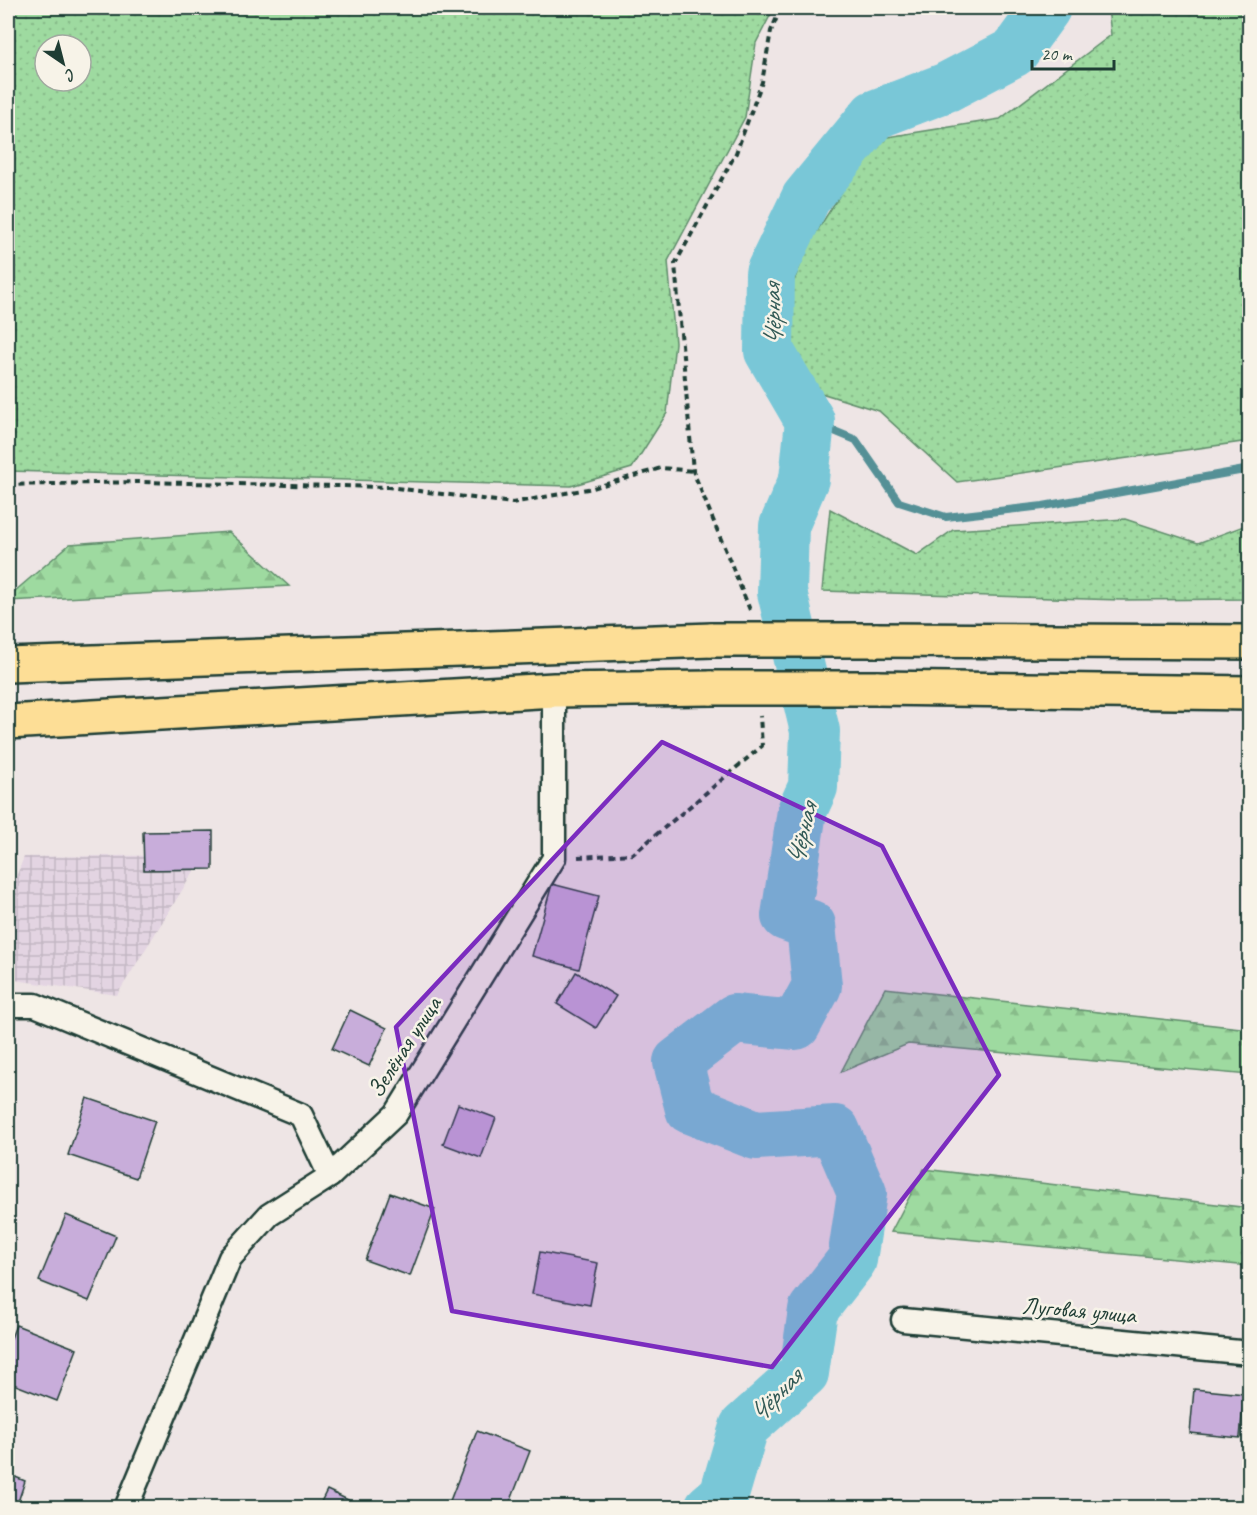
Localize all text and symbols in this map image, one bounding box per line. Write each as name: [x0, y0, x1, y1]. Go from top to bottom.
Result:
north arrow: [33, 33, 93, 93]
scale bar: [1032, 33, 1114, 71]
text: 20 m: [1041, 43, 1074, 65]
text: С: [60, 64, 80, 86]
water label: Чёрная: [755, 280, 790, 346]
water label: Чёрная: [778, 796, 825, 868]
street label: Зелёная улица: [360, 990, 448, 1103]
street label: Луговая улица: [1021, 1290, 1139, 1330]
water label: Чёрная: [742, 1359, 811, 1429]

